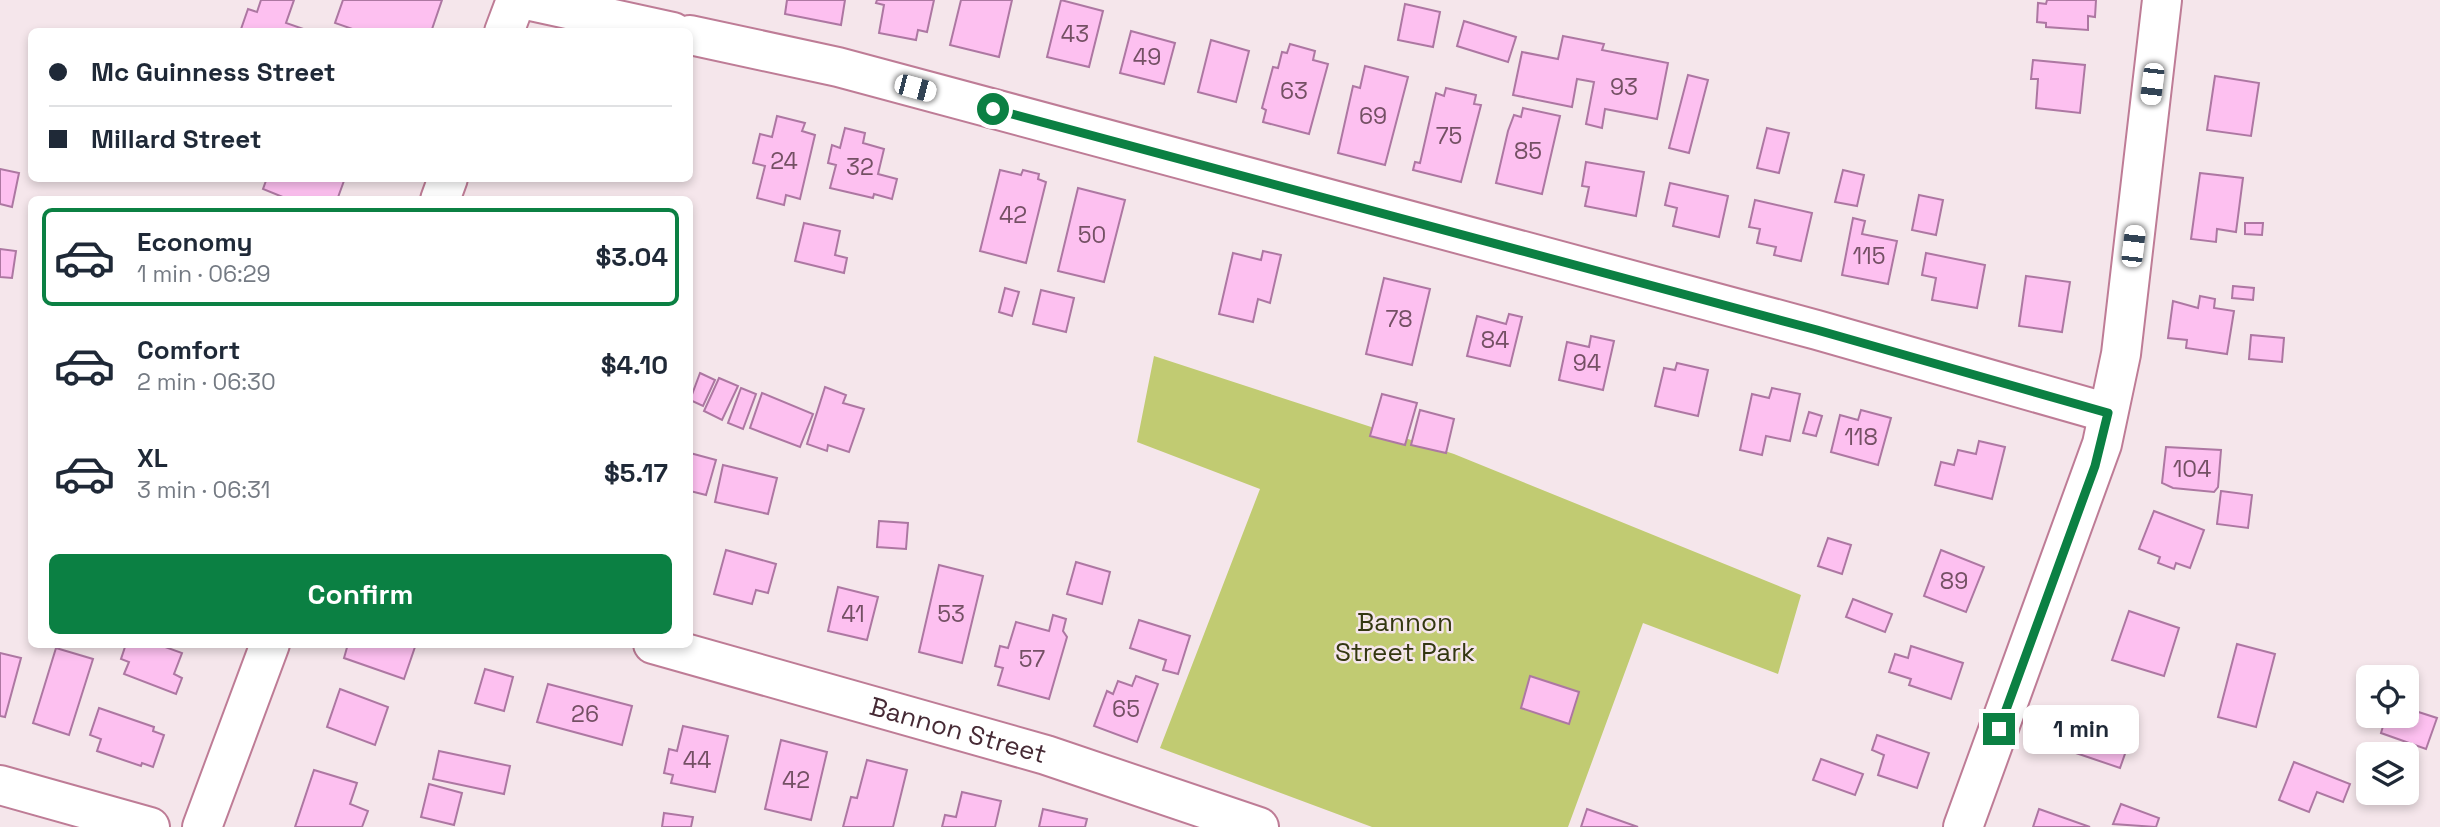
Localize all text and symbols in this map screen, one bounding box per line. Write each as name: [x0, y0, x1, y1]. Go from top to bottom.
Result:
house number: 43: [1061, 19, 1089, 49]
house number: 49: [1133, 42, 1161, 72]
text: Mc Guinness Street: [91, 55, 336, 89]
car: [2140, 62, 2165, 106]
car: [892, 72, 939, 104]
house number: 93: [1610, 72, 1638, 102]
house number: 63: [1280, 76, 1308, 106]
route start: [977, 93, 1009, 125]
house number: 69: [1359, 101, 1387, 131]
house number: 75: [1436, 121, 1462, 151]
text: Millard Street: [91, 122, 262, 156]
house number: 85: [1514, 136, 1542, 166]
house number: 24: [770, 146, 798, 176]
house number: 32: [846, 152, 874, 182]
house number: 42: [999, 200, 1027, 230]
house number: 50: [1078, 220, 1106, 250]
car: [2121, 224, 2146, 268]
text: Economy: [137, 225, 253, 259]
icon: car: [53, 226, 116, 289]
text: $3.04: [596, 240, 668, 274]
house number: 115: [1852, 241, 1886, 271]
text: 1 min · 06:29: [137, 259, 271, 289]
house number: 78: [1385, 304, 1413, 334]
house number: 84: [1481, 325, 1509, 355]
text: Comfort: [137, 333, 240, 367]
icon: car: [53, 334, 116, 397]
text: $4.10: [601, 348, 668, 382]
house number: 94: [1573, 348, 1601, 378]
text: 2 min · 06:30: [137, 367, 276, 397]
house number: 118: [1844, 422, 1878, 452]
text: XL: [137, 441, 168, 475]
icon: car: [53, 442, 116, 505]
house number: 104: [2173, 454, 2211, 484]
text: $5.17: [604, 456, 668, 490]
text: 3 min · 06:31: [137, 475, 270, 505]
button: Confirm: [49, 554, 672, 634]
house number: 89: [1940, 566, 1968, 596]
house number: 41: [841, 599, 865, 629]
house number: 53: [937, 599, 965, 629]
park label: Bannon Street Park: [1335, 605, 1475, 669]
house number: 57: [1019, 644, 1045, 674]
map controls: [2356, 665, 2419, 805]
button: locate: [2356, 665, 2419, 728]
street label: Bannon Street: [866, 689, 1050, 771]
house number: 65: [1112, 694, 1140, 724]
house number: 26: [571, 699, 599, 729]
callout: 1 min: [2024, 704, 2139, 754]
route end: [1983, 713, 2015, 745]
text: 1 min: [2053, 714, 2109, 744]
button: layers: [2356, 742, 2419, 805]
house number: 44: [683, 745, 711, 775]
house number: 42: [782, 765, 810, 795]

